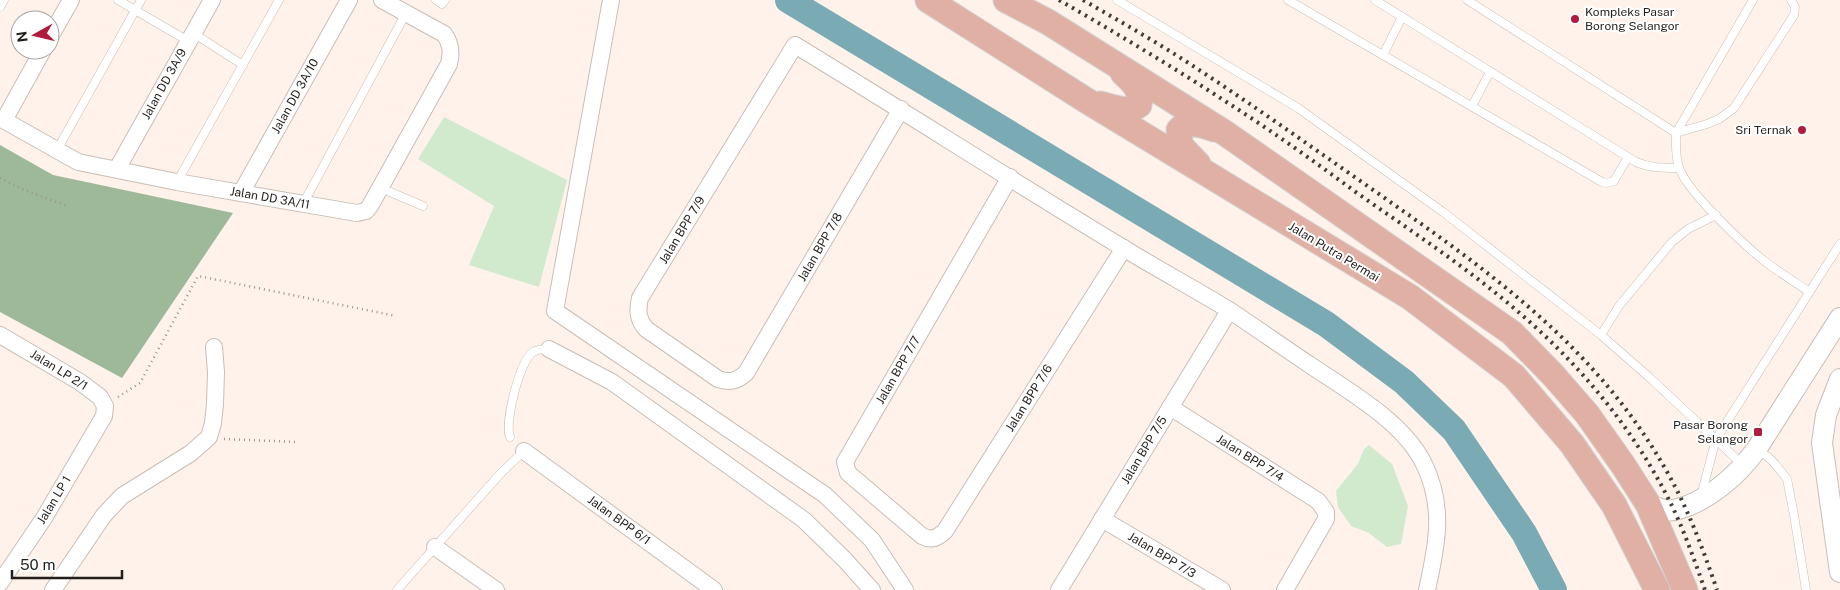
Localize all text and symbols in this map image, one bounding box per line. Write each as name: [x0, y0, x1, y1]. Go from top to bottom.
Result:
place label: Kompleks Pasar Borong Selangor: [1585, 5, 1680, 33]
north arrow: [10, 10, 60, 60]
marker: Kompleks Pasar Borong Selangor: [1569, 13, 1581, 25]
text: N: [13, 30, 31, 43]
street label: Jalan DD 3A/9: [139, 46, 189, 122]
street label: Jalan DD 3A/10: [269, 56, 321, 136]
place label: Sri Ternak: [1735, 123, 1792, 137]
marker: Sri Ternak: [1796, 124, 1808, 136]
street label: Jalan DD 3A/11: [229, 184, 311, 212]
street label: Jalan BPP 7/9: [656, 194, 708, 266]
street label: Jalan BPP 7/8: [795, 210, 845, 284]
street label: Jalan Putra Permai: [1286, 219, 1382, 285]
street label: Jalan BPP 7/7: [873, 333, 923, 407]
street label: Jalan LP 2/1: [28, 347, 90, 393]
street label: Jalan BPP 7/6: [1003, 362, 1055, 434]
street label: Jalan BPP 7/5: [1118, 413, 1170, 487]
place label: Pasar Borong Selangor: [1673, 418, 1748, 446]
marker: Pasar Borong Selangor: [1752, 426, 1764, 438]
street label: Jalan BPP 7/4: [1214, 432, 1287, 484]
street label: Jalan LP 1: [34, 473, 74, 527]
street label: Jalan BPP 6/1: [585, 493, 653, 547]
street label: Jalan BPP 7/3: [1126, 529, 1198, 581]
scale bar: [12, 548, 122, 580]
text: 50 m: [20, 556, 55, 573]

